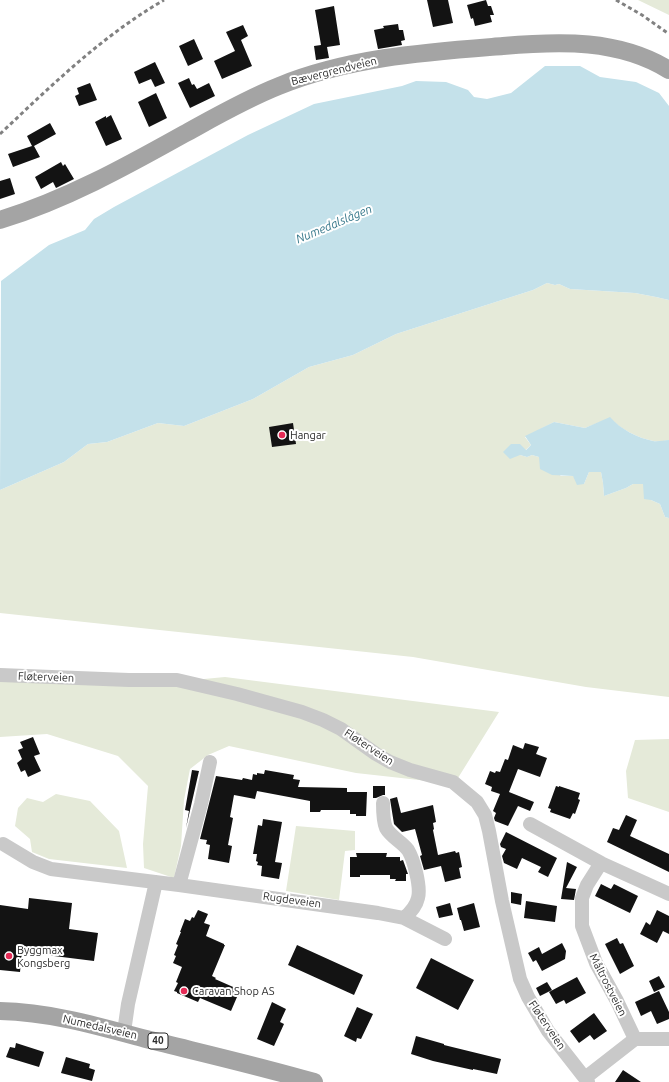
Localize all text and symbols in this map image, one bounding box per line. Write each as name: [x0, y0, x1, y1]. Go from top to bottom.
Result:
street label: Bævergrendveien: [290, 54, 378, 88]
water label: Numedalslågen: [294, 201, 374, 247]
place label: Hangar: [290, 428, 326, 442]
marker: Hangar: [277, 430, 287, 440]
street label: Fløterveien: [18, 669, 74, 685]
street label: Fløterveien: [342, 726, 396, 768]
street label: Rugdeveien: [262, 889, 322, 911]
place label: Byggmax Kongsberg: [17, 943, 70, 969]
marker: Byggmax Kongsberg: [4, 951, 14, 961]
street label: Måltrostveien: [587, 951, 629, 1019]
place label: Caravan Shop AS: [192, 984, 275, 998]
marker: Caravan Shop AS: [179, 986, 189, 996]
street label: Fløterveien: [526, 998, 568, 1052]
street label: Numedalsveien: [62, 1012, 138, 1042]
road number: 40: [148, 1033, 168, 1049]

